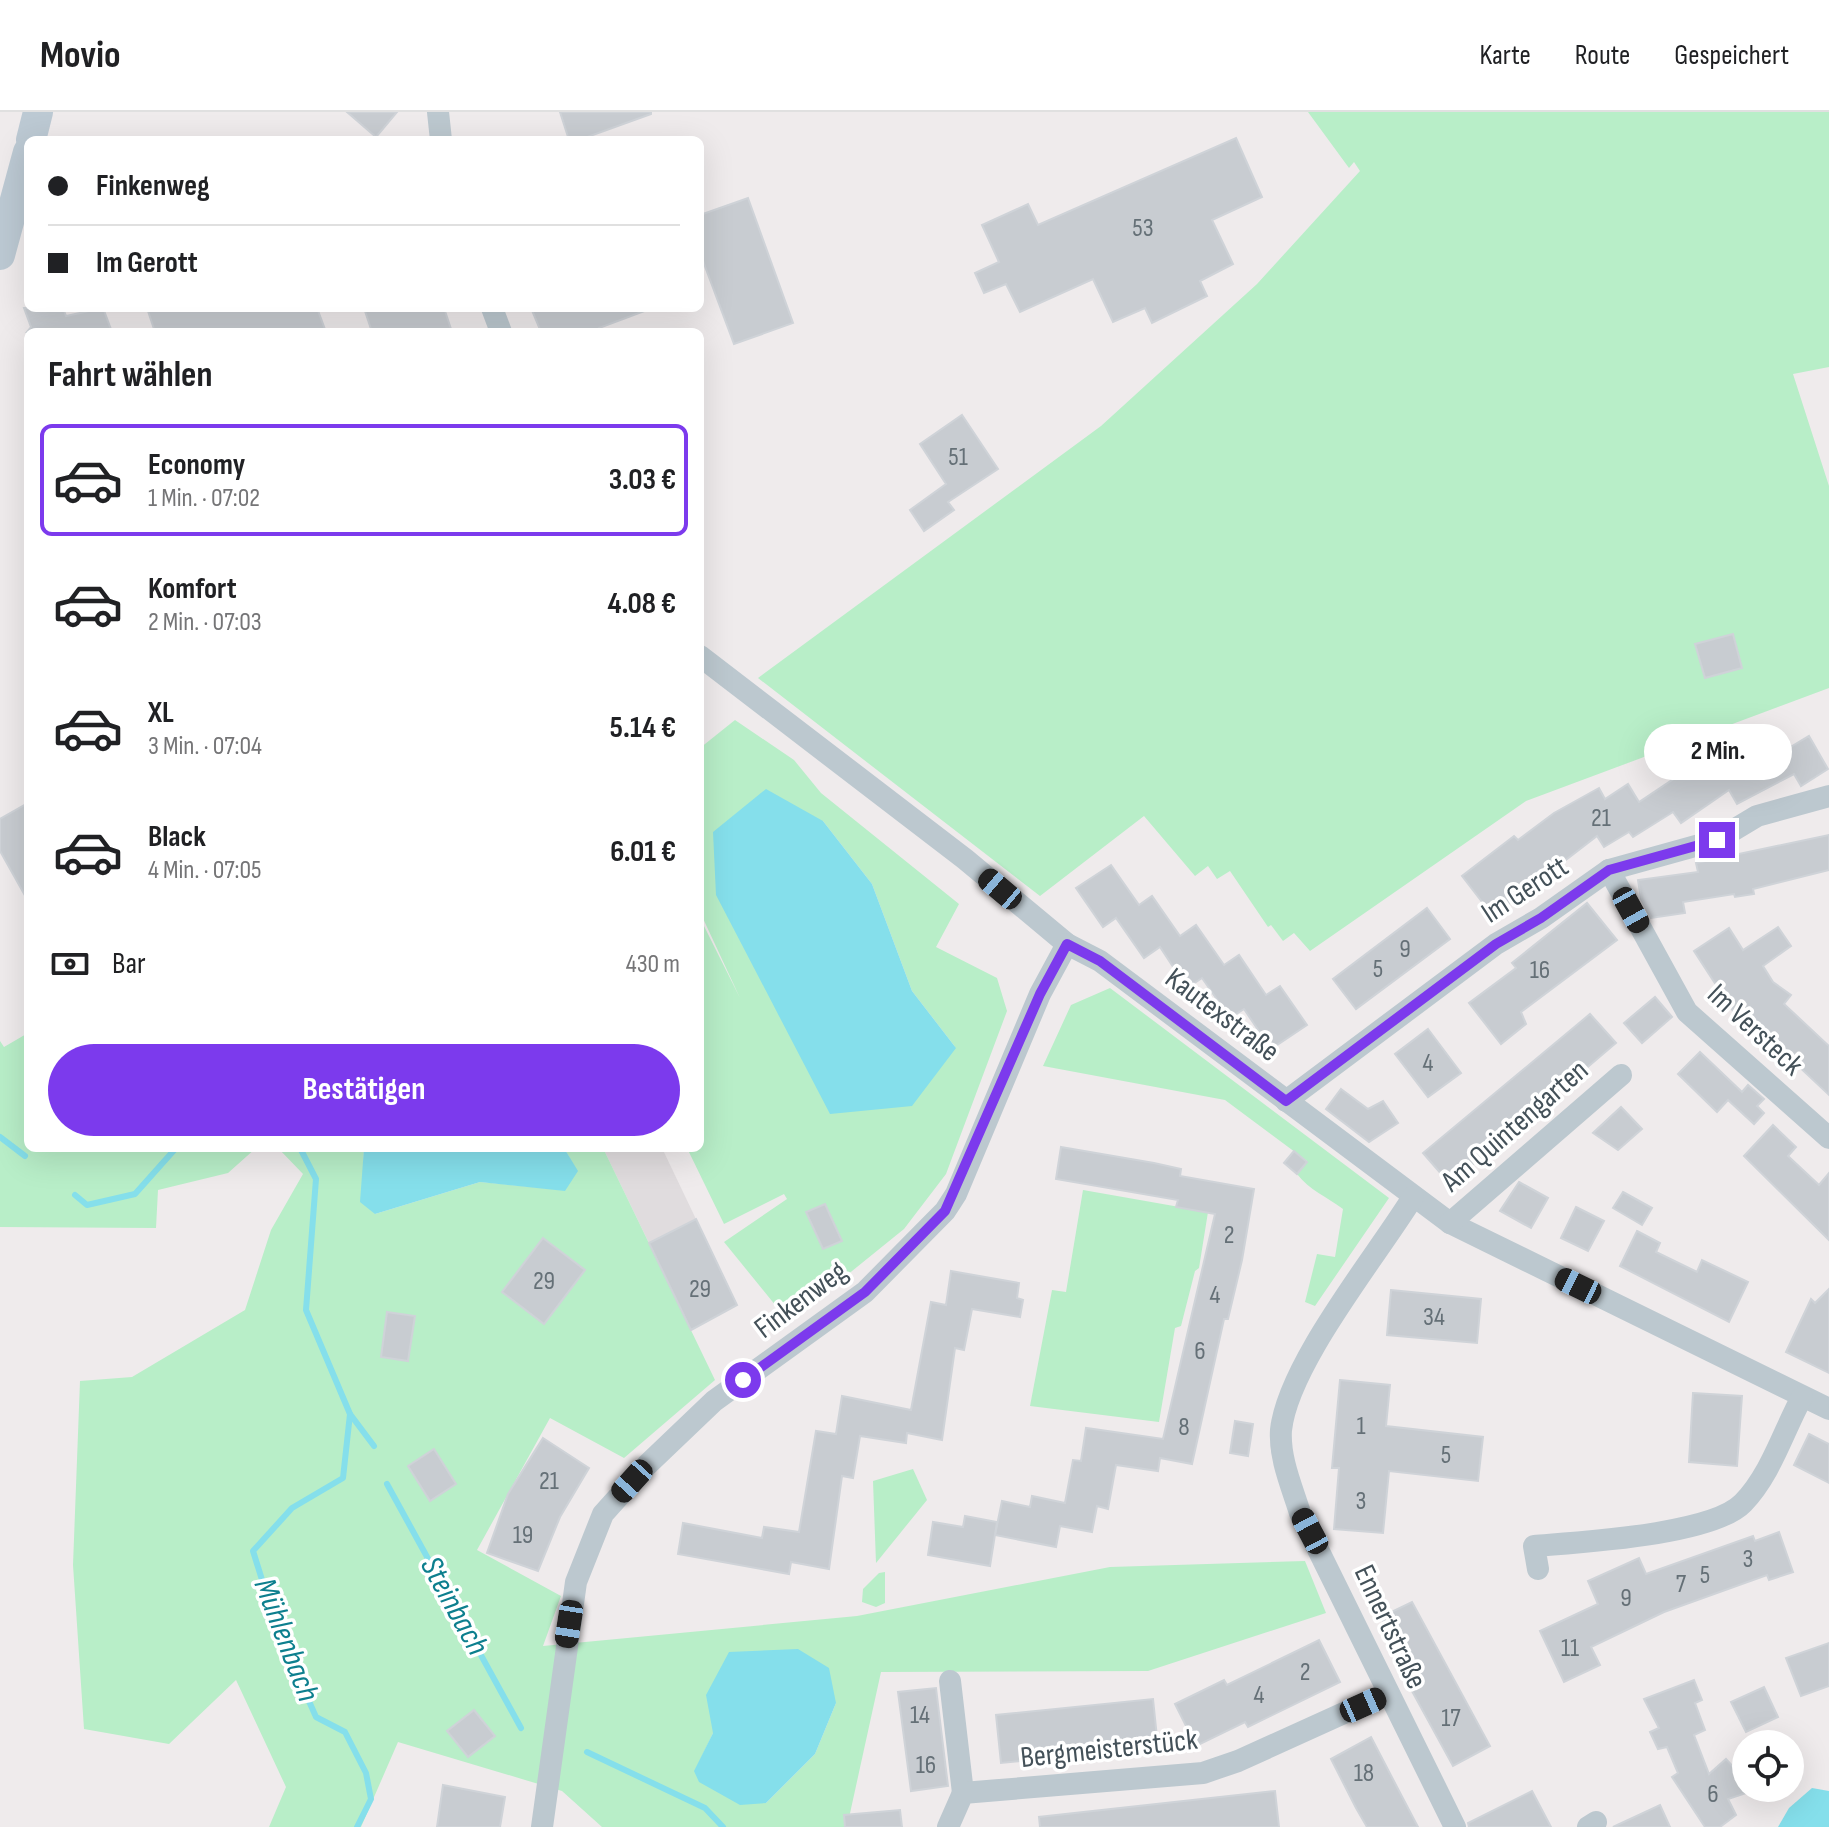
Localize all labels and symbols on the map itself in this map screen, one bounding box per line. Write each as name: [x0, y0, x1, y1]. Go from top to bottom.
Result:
house number: 53: [1132, 213, 1154, 244]
house number: 51: [948, 442, 968, 473]
callout: 2 Min.: [1643, 724, 1791, 780]
house number: 21: [1591, 803, 1611, 834]
route end: [1699, 822, 1735, 858]
street label: Im Gerott: [1475, 849, 1575, 931]
car: [974, 864, 1026, 914]
car: [1609, 883, 1653, 937]
house number: 9: [1399, 934, 1411, 965]
house number: 5: [1373, 954, 1383, 985]
house number: 16: [1530, 955, 1550, 986]
street label: Kautexstraße: [1158, 960, 1286, 1070]
street label: Im Versteck: [1700, 977, 1811, 1084]
house number: 4: [1423, 1048, 1434, 1079]
street label: Am Quintengarten: [1433, 1052, 1596, 1200]
house number: 2: [1224, 1220, 1234, 1251]
street label: Finkenweg: [747, 1253, 855, 1347]
car: [1551, 1265, 1605, 1307]
house number: 29: [533, 1266, 555, 1297]
house number: 29: [689, 1274, 711, 1305]
house number: 4: [1210, 1280, 1221, 1311]
house number: 34: [1423, 1302, 1445, 1333]
house number: 6: [1194, 1336, 1206, 1367]
route start: [725, 1362, 761, 1398]
house number: 1: [1356, 1411, 1366, 1442]
house number: 8: [1178, 1412, 1190, 1443]
house number: 5: [1441, 1440, 1451, 1471]
car: [607, 1455, 657, 1507]
house number: 21: [539, 1466, 559, 1497]
house number: 3: [1356, 1486, 1366, 1517]
car: [1288, 1504, 1332, 1558]
house number: 19: [513, 1520, 533, 1551]
house number: 3: [1743, 1544, 1753, 1575]
water label: Steinbach: [411, 1550, 497, 1662]
street label: Ennertstraße: [1346, 1559, 1434, 1695]
house number: 5: [1700, 1560, 1710, 1591]
house number: 7: [1676, 1569, 1687, 1600]
water label: Mühlenbach: [245, 1573, 327, 1707]
house number: 9: [1620, 1583, 1632, 1614]
car: [553, 1598, 585, 1650]
house number: 11: [1561, 1633, 1579, 1664]
house number: 2: [1300, 1657, 1310, 1688]
house number: 4: [1254, 1680, 1265, 1711]
car: [1336, 1684, 1390, 1726]
house number: 14: [910, 1700, 930, 1731]
house number: 17: [1441, 1703, 1461, 1734]
street label: Bergmeisterstück: [1019, 1722, 1200, 1776]
house number: 16: [916, 1750, 936, 1781]
house number: 18: [1354, 1758, 1374, 1789]
house number: 6: [1707, 1779, 1719, 1810]

